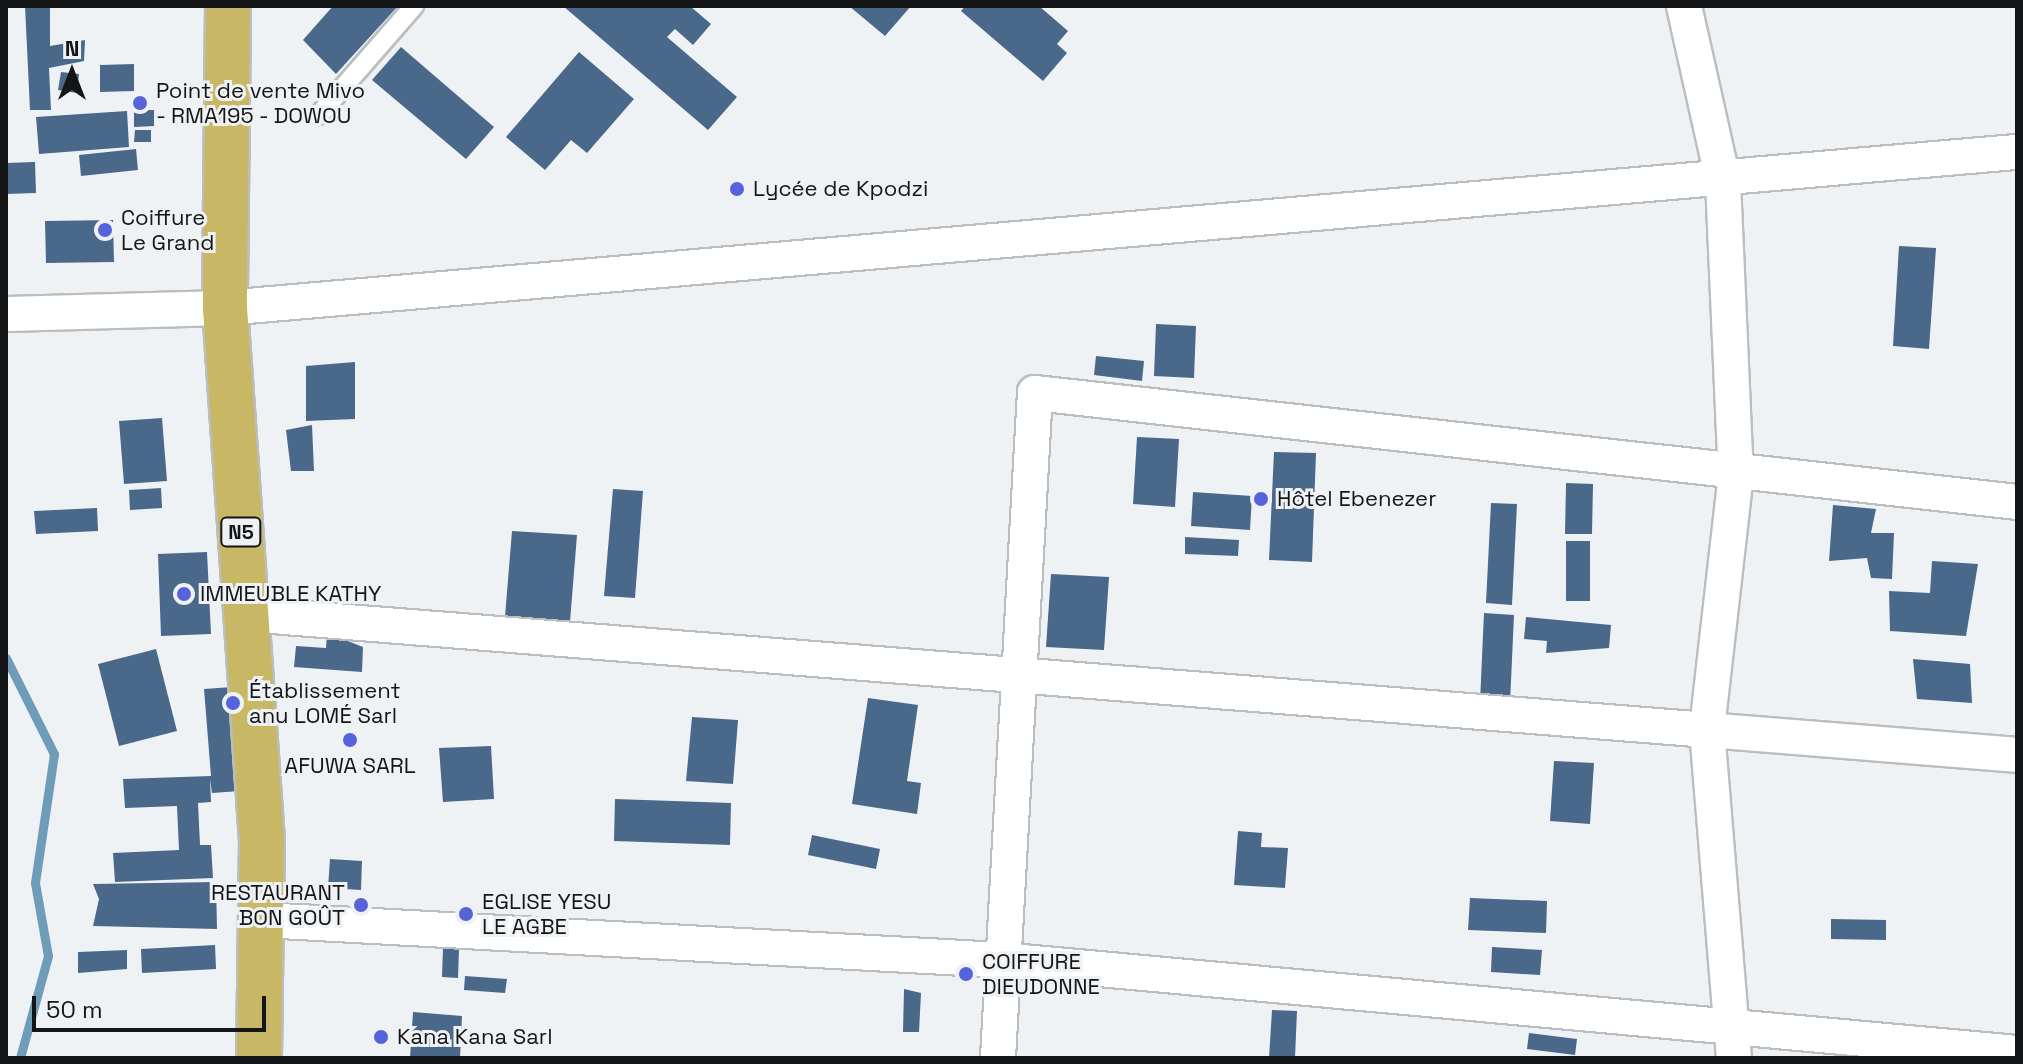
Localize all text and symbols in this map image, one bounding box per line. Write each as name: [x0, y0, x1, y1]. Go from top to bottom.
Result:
north arrow: [32, 32, 112, 112]
text: N: [65, 34, 79, 62]
place label: Point de vente Mivo - RMA195 - DOWOU: [156, 77, 365, 128]
marker: Point de vente Mivo - RMA195 - DOWOU: [131, 94, 149, 112]
place label: Lycée de Kpodzi: [753, 176, 928, 202]
marker: Lycée de Kpodzi: [728, 180, 746, 198]
place label: Coiffure Le Grand: [121, 204, 214, 256]
marker: Coiffure Le Grand: [96, 221, 114, 239]
place label: Hôtel Ebenezer: [1277, 486, 1436, 512]
marker: Hôtel Ebenezer: [1252, 490, 1270, 508]
road number: N5: [219, 516, 263, 548]
place label: IMMEUBLE KATHY: [200, 581, 381, 607]
marker: IMMEUBLE KATHY: [175, 585, 193, 603]
place label: Établissement anu LOMÉ Sarl: [249, 677, 400, 728]
marker: Établissement anu LOMÉ Sarl: [224, 694, 242, 712]
marker: AFUWA SARL: [341, 731, 359, 749]
place label: AFUWA SARL: [284, 753, 416, 779]
place label: RESTAURANT BON GOÛT: [211, 879, 345, 930]
place label: EGLISE YESU LE AGBE: [482, 888, 612, 940]
marker: RESTAURANT BON GOÛT: [352, 896, 370, 914]
marker: EGLISE YESU LE AGBE: [457, 905, 475, 923]
place label: COIFFURE DIEUDONNE: [982, 948, 1100, 1000]
marker: COIFFURE DIEUDONNE: [957, 965, 975, 983]
scale bar: [36, 980, 270, 1030]
text: 50 m: [46, 994, 103, 1025]
place label: Kana Kana Sarl: [397, 1024, 553, 1050]
marker: Kana Kana Sarl: [372, 1028, 390, 1046]

